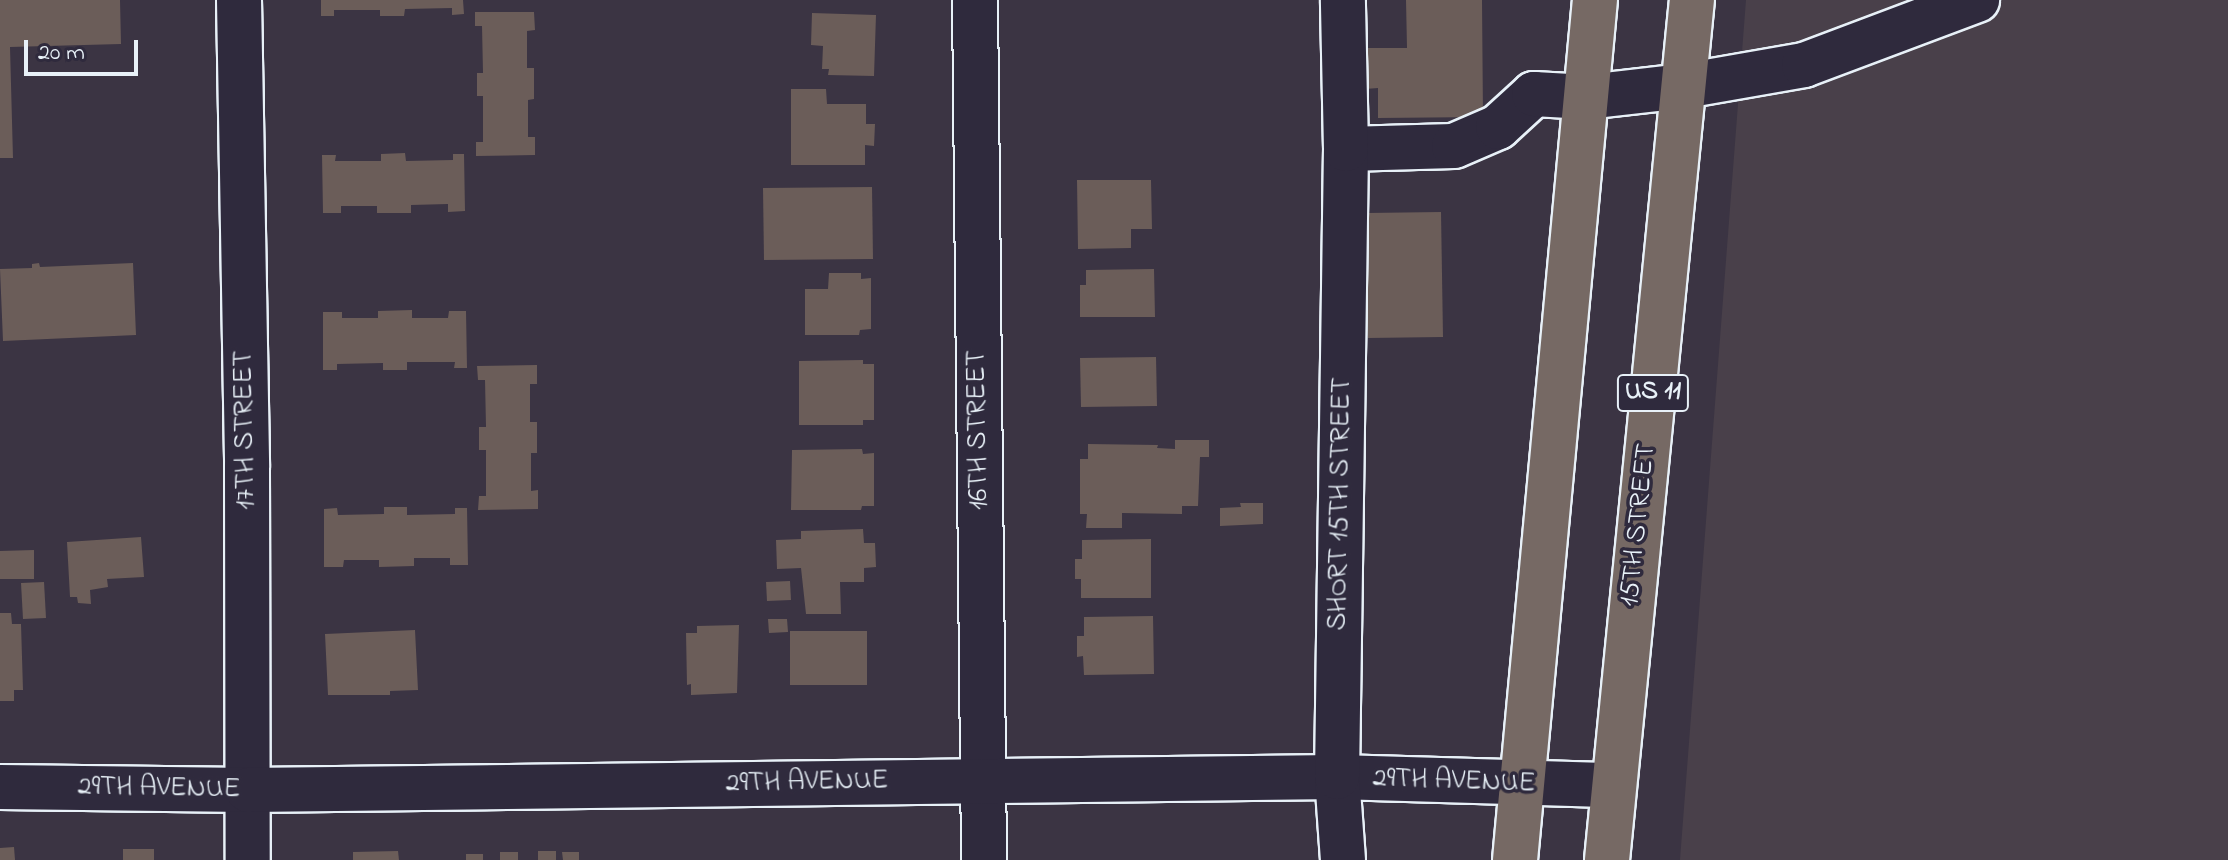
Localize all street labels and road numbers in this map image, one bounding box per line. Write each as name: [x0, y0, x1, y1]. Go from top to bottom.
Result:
street label: 17TH STREET: [228, 350, 264, 510]
street label: 16TH STREET: [961, 350, 997, 510]
road number: US 11: [1615, 371, 1691, 415]
street label: SHORT 15TH STREET: [1322, 377, 1360, 631]
street label: 15TH STREET: [1614, 442, 1664, 608]
street label: 29TH AVENUE: [1372, 762, 1536, 802]
street label: 29TH AVENUE: [725, 765, 889, 801]
street label: 29TH AVENUE: [77, 771, 241, 807]

